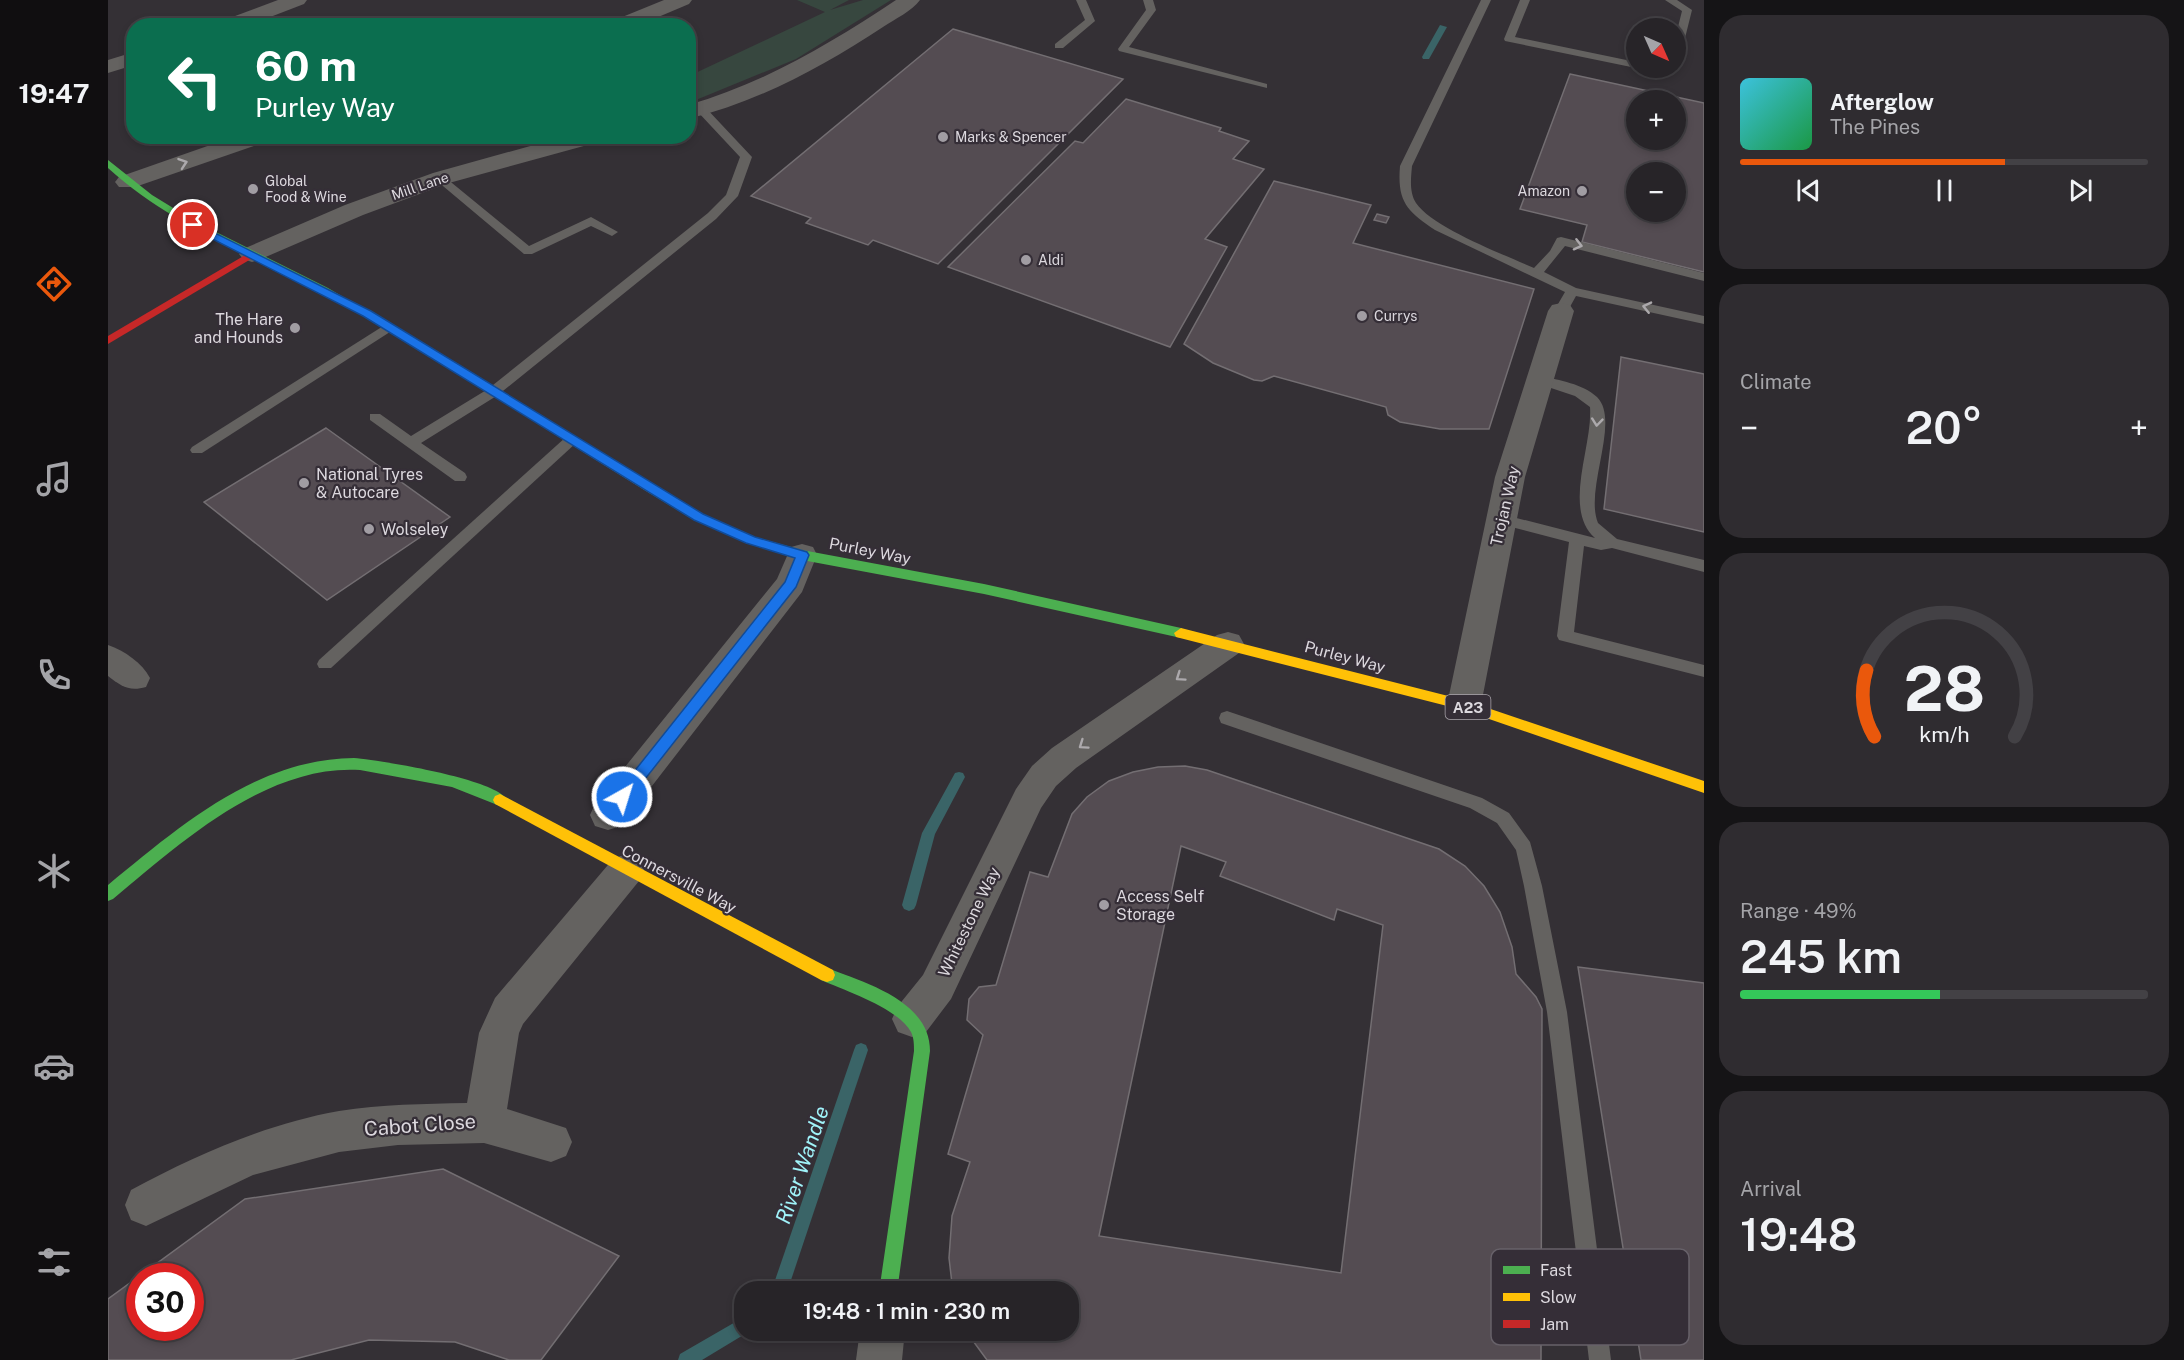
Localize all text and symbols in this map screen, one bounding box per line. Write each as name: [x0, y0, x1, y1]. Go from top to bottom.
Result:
north arrow: [1626, 18, 1686, 78]
map controls: [1626, 18, 1686, 222]
text: 60 m: [255, 41, 357, 90]
icon: left: [156, 42, 234, 120]
text: 19:47: [18, 77, 90, 109]
text: Afterglow: [1830, 89, 1934, 115]
button: +: [1626, 90, 1686, 150]
text: Purley Way: [255, 91, 395, 123]
text: The Pines: [1830, 115, 1920, 139]
place label: Marks & Spencer: [955, 129, 1067, 145]
marker: Marks & Spencer: [936, 130, 950, 144]
one-way arrow: [177, 158, 188, 170]
button: −: [1626, 162, 1686, 222]
street label: Mill Lane: [389, 169, 451, 203]
place label: Global Food & Wine: [265, 173, 347, 205]
icon: previous: [1792, 174, 1825, 207]
icon: pause: [1928, 174, 1961, 207]
icon: next: [2064, 174, 2097, 207]
marker: Global Food & Wine: [246, 182, 260, 196]
place label: Amazon: [1518, 183, 1570, 199]
marker: Amazon: [1575, 184, 1589, 198]
pin: [167, 199, 218, 250]
icon: arrive: [176, 208, 209, 241]
one-way arrow: [1573, 238, 1583, 251]
place label: Aldi: [1038, 252, 1064, 268]
marker: Aldi: [1019, 253, 1033, 267]
icon: directions: [33, 263, 75, 305]
one-way arrow: [1642, 302, 1652, 315]
place label: Currys: [1374, 308, 1417, 324]
marker: Currys: [1355, 309, 1369, 323]
place label: The Hare and Hounds: [194, 310, 283, 347]
marker: The Hare and Hounds: [288, 321, 302, 335]
text: Climate: [1740, 370, 1812, 394]
text: 20°: [1905, 401, 1983, 454]
text: −: [1740, 409, 1758, 447]
text: +: [2130, 409, 2148, 447]
one-way arrow: [1591, 418, 1604, 427]
icon: music: [33, 458, 75, 500]
street label: Trojan Way: [1487, 464, 1524, 548]
place label: National Tyres & Autocare: [316, 465, 423, 502]
marker: National Tyres & Autocare: [297, 476, 311, 490]
place label: Wolseley: [381, 520, 449, 539]
marker: Wolseley: [362, 522, 376, 536]
street label: Purley Way: [827, 534, 913, 568]
street label: Purley Way: [1303, 637, 1388, 677]
text: 28: [1903, 652, 1985, 725]
icon: phone: [33, 654, 75, 696]
one-way arrow: [1175, 670, 1186, 681]
road number: A23: [1446, 695, 1490, 719]
text: km/h: [1919, 722, 1969, 747]
one-way arrow: [1078, 738, 1089, 749]
position arrow: [590, 765, 654, 829]
street label: Connersville Way: [618, 841, 740, 917]
icon: climate: [33, 850, 75, 892]
street label: Whitestone Way: [934, 864, 1004, 980]
place label: Access Self Storage: [1116, 887, 1204, 924]
marker: Access Self Storage: [1097, 898, 1111, 912]
text: Range · 49%: [1740, 899, 1857, 923]
text: 245 km: [1740, 930, 1902, 983]
icon: car: [33, 1045, 75, 1087]
water label: River Wandle: [770, 1103, 834, 1227]
street label: Cabot Close: [363, 1109, 477, 1141]
text: Arrival: [1740, 1177, 1802, 1201]
text: 19:48: [1740, 1208, 1857, 1261]
icon: filters: [33, 1241, 75, 1283]
legend: [1491, 1249, 1689, 1345]
text: Fast: [1540, 1261, 1572, 1280]
speed limit sign: 30: [126, 1263, 204, 1341]
text: Slow: [1540, 1288, 1577, 1307]
text: 19:48 · 1 min · 230 m: [803, 1298, 1010, 1324]
text: Jam: [1540, 1315, 1569, 1334]

